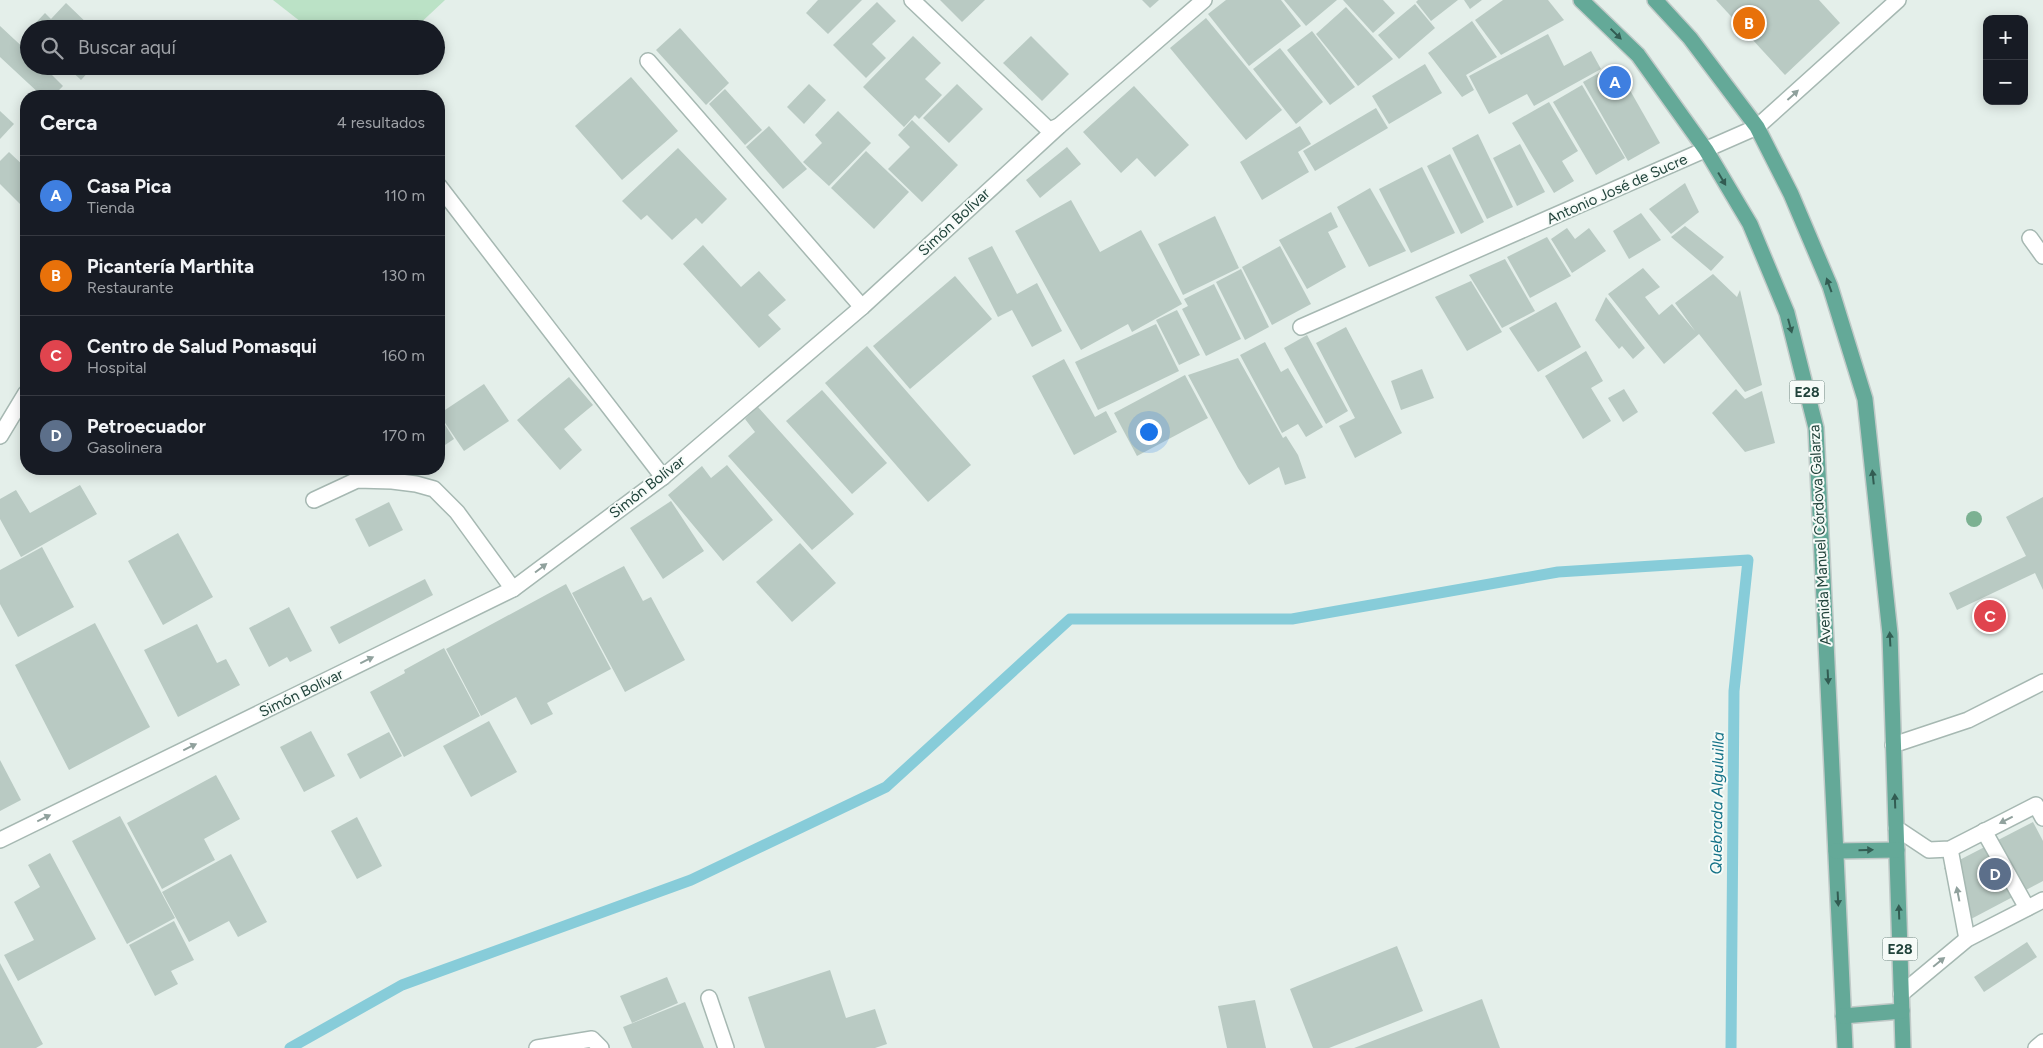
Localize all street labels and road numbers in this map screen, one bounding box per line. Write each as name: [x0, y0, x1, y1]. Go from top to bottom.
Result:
street label: Antonio José de Sucre: [1544, 150, 1690, 228]
street label: Simón Bolívar: [914, 184, 994, 260]
road number: E28: [1790, 381, 1824, 404]
street label: Avenida Manuel Córdova Galarza: [1805, 424, 1835, 646]
street label: Simón Bolívar: [606, 452, 688, 522]
street label: Simón Bolívar: [256, 665, 346, 721]
road number: E28: [1882, 938, 1918, 961]

